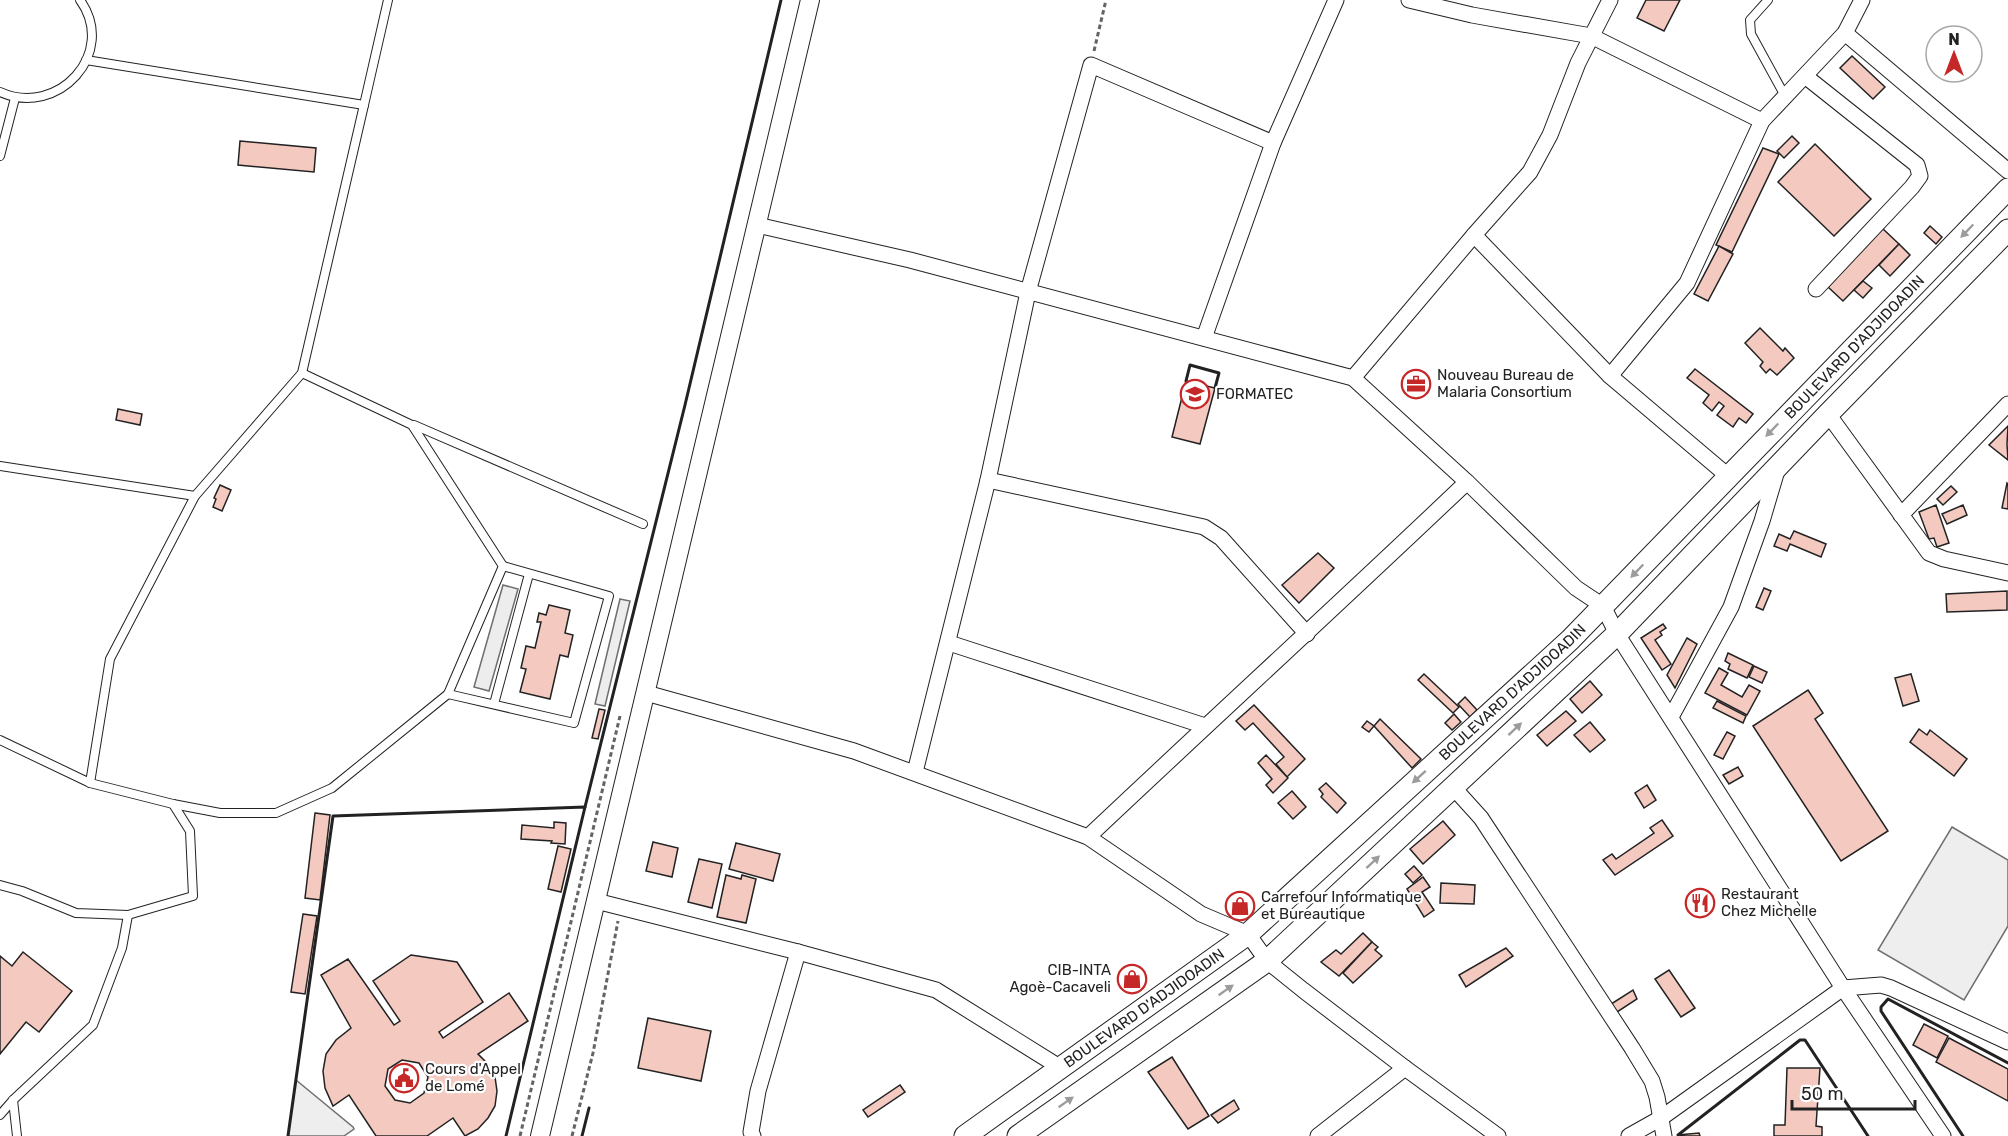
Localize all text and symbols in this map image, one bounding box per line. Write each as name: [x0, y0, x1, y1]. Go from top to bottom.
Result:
north arrow: [1924, 24, 1984, 84]
text: N: [1948, 30, 1960, 49]
one-way arrow: [1961, 223, 1975, 237]
street label: BOULEVARD D'ADJIDOADIN: [1781, 272, 1928, 423]
place label: Nouveau Bureau de Malaria Consortium: [1437, 366, 1574, 401]
office icon: Nouveau Bureau de Malaria Consortium: [1400, 368, 1432, 400]
school or university icon: FORMATEC: [1179, 378, 1211, 410]
place label: FORMATEC: [1216, 385, 1293, 403]
one-way arrow: [1766, 423, 1780, 437]
one-way arrow: [1630, 563, 1644, 578]
street label: BOULEVARD D'ADJIDOADIN: [1435, 620, 1590, 764]
one-way arrow: [1508, 723, 1522, 737]
one-way arrow: [1412, 770, 1427, 784]
one-way arrow: [1365, 855, 1380, 869]
place label: Restaurant Chez Michelle: [1721, 885, 1817, 920]
restaurant icon: Restaurant Chez Michelle: [1684, 887, 1716, 919]
place label: Carrefour Informatique et Bureautique: [1261, 888, 1422, 923]
shop icon: Carrefour Informatique et Bureautique: [1224, 890, 1256, 922]
street label: BOULEVARD D'ADJIDOADIN: [1060, 945, 1228, 1072]
place label: CIB-INTA Agoè-Cacaveli: [1009, 961, 1111, 996]
shop icon: CIB-INTA Agoè-Cacaveli: [1116, 963, 1148, 995]
one-way arrow: [1217, 984, 1233, 996]
place label: Cours d'Appel de Lomé: [425, 1060, 521, 1095]
public building icon: Cours d'Appel de Lomé: [388, 1062, 420, 1094]
scale bar: [1792, 1073, 1915, 1111]
text: 50 m: [1801, 1083, 1844, 1105]
one-way arrow: [1058, 1096, 1074, 1108]

